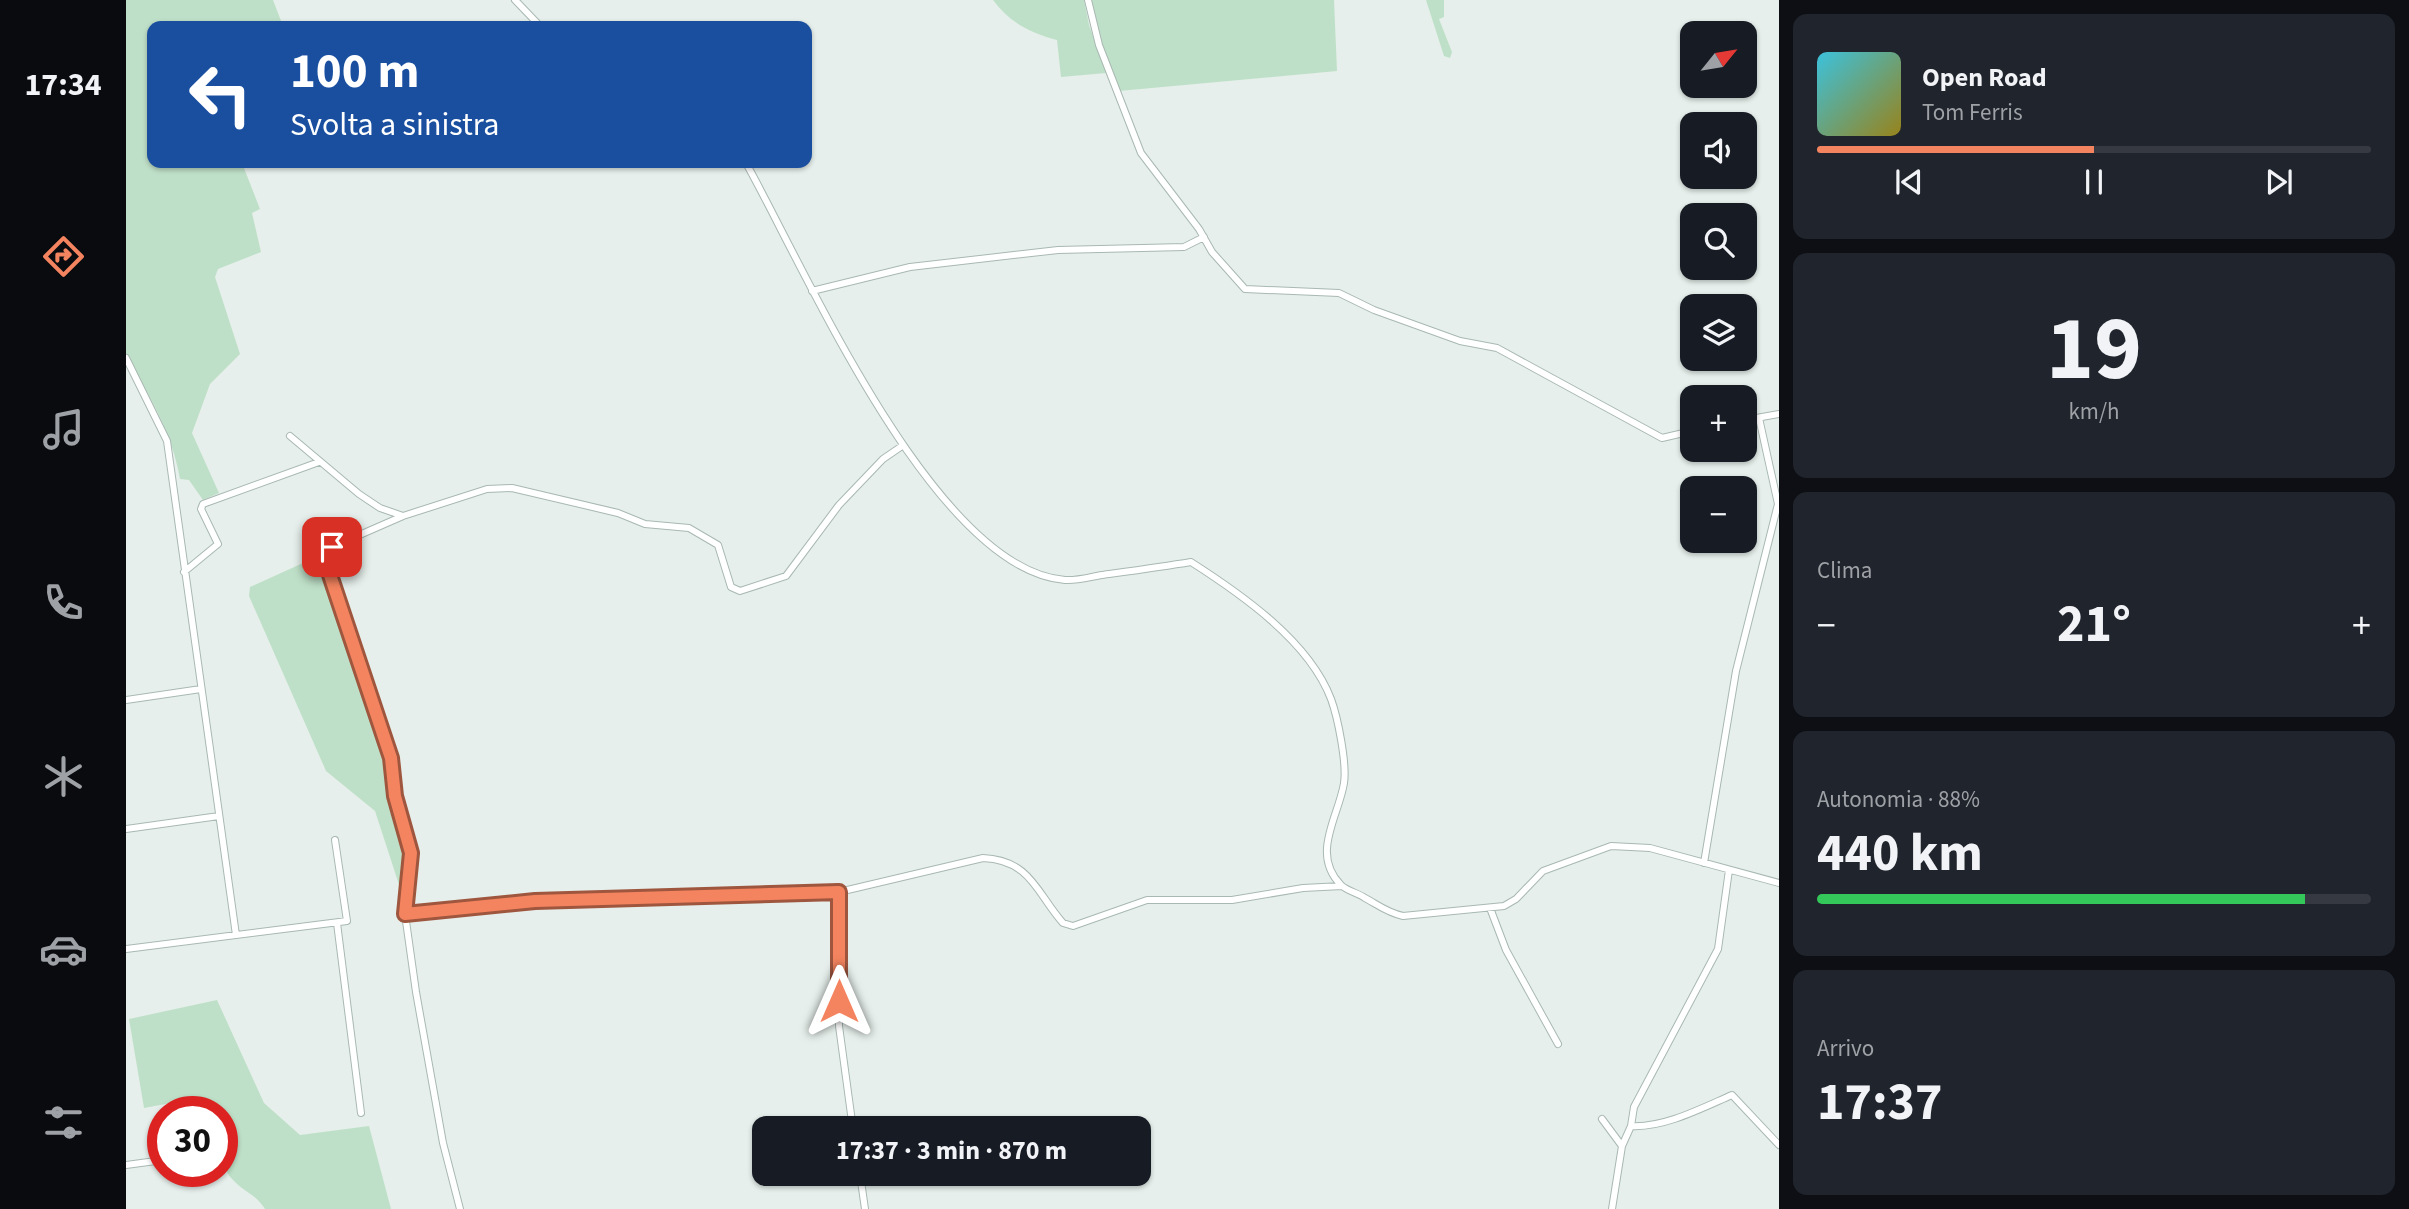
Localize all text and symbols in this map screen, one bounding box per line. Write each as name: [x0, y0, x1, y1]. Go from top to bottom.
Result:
north arrow: [1680, 21, 1757, 98]
map controls: [1680, 21, 1757, 553]
text: 100 m: [290, 37, 419, 107]
icon: left: [175, 49, 266, 140]
text: Open Road: [1922, 59, 2047, 96]
text: 17:34: [24, 62, 102, 108]
text: Tom Ferris: [1922, 96, 2023, 129]
text: Svolta a sinistra: [290, 102, 499, 148]
button: sound: [1680, 112, 1757, 189]
icon: previous: [1890, 163, 1928, 201]
icon: pause: [2075, 163, 2113, 201]
icon: next: [2260, 163, 2298, 201]
button: search: [1680, 203, 1757, 280]
icon: directions: [39, 232, 88, 281]
text: 19: [2046, 285, 2142, 414]
button: layers: [1680, 294, 1757, 371]
button: +: [1680, 385, 1757, 462]
text: km/h: [2068, 395, 2120, 428]
icon: music: [39, 405, 88, 454]
button: −: [1680, 476, 1757, 553]
pin: [302, 517, 362, 577]
icon: arrive: [313, 528, 351, 566]
text: Clima: [1817, 554, 1872, 587]
icon: phone: [39, 578, 88, 627]
text: 21°: [2057, 588, 2131, 662]
text: −: [1817, 599, 1836, 653]
text: +: [2352, 599, 2371, 653]
icon: climate: [39, 752, 88, 801]
text: Autonomia · 88%: [1817, 783, 1980, 816]
text: 440 km: [1817, 817, 1983, 891]
icon: car: [39, 925, 88, 974]
position arrow: [802, 964, 876, 1038]
text: Arrivo: [1817, 1032, 1874, 1065]
text: 17:37: [1817, 1066, 1942, 1140]
speed limit sign: 30: [147, 1096, 238, 1187]
icon: filters: [39, 1098, 88, 1147]
text: 17:37 · 3 min · 870 m: [836, 1132, 1067, 1169]

